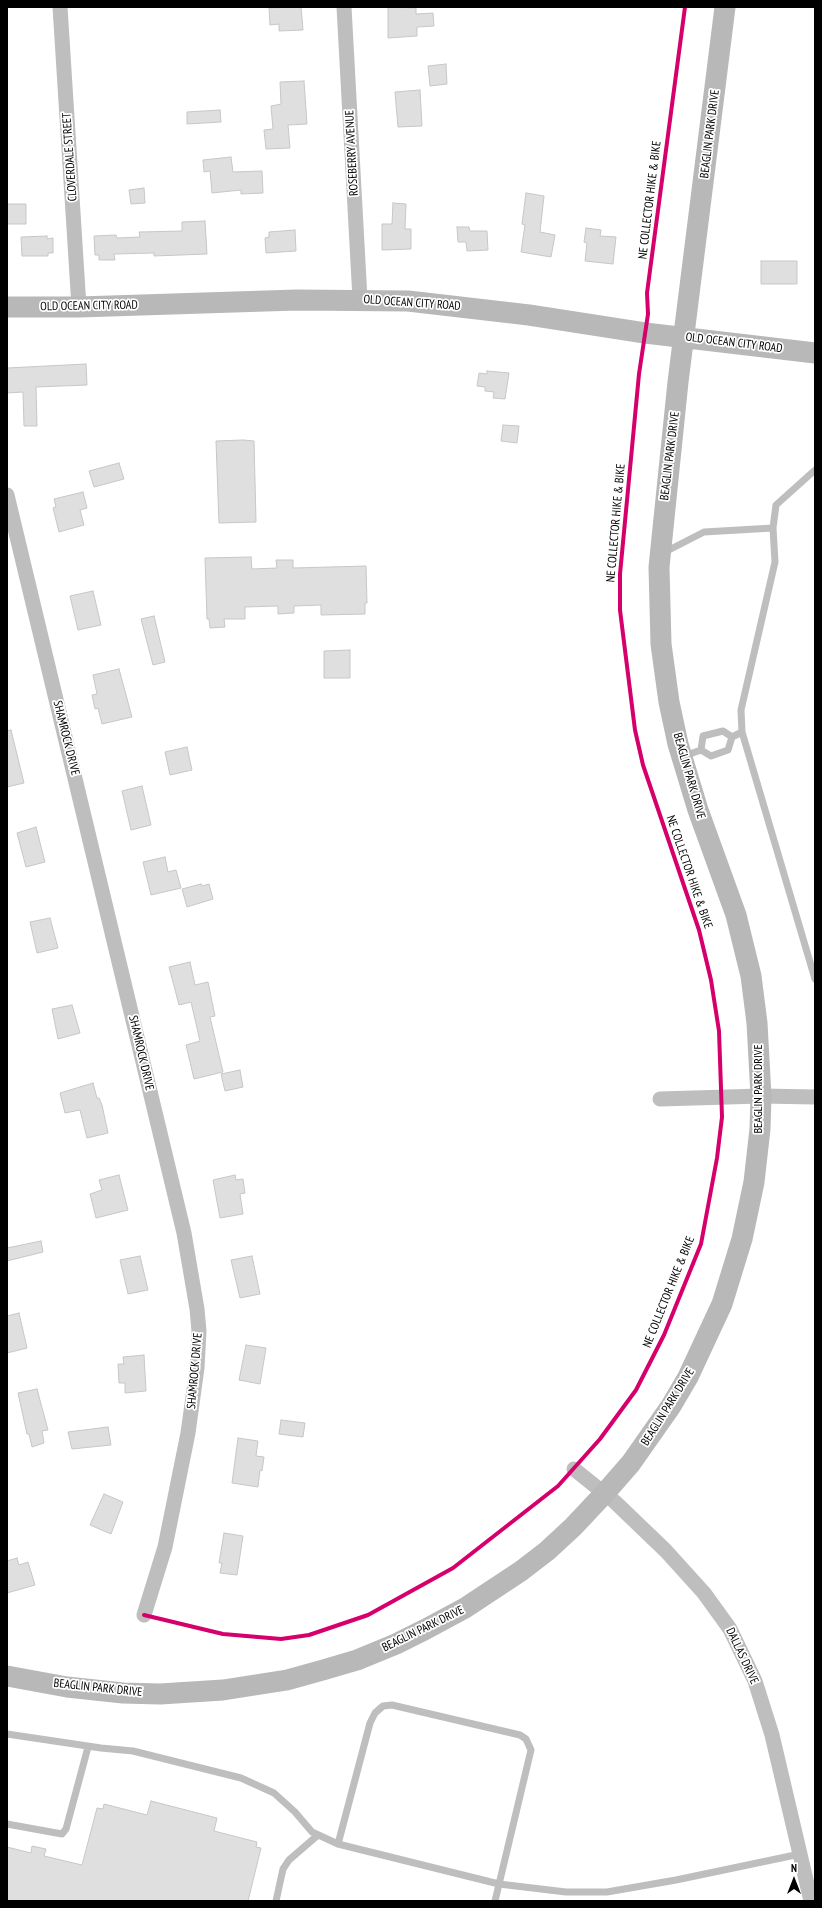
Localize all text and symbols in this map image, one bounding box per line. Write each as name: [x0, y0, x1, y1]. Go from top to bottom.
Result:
street label: BEAGLIN PARK DRIVE: [697, 89, 723, 179]
street label: ROSEBERRY AVENUE: [343, 110, 361, 196]
street label: CLOVERDALE STREET: [60, 112, 80, 202]
street label: NE COLLECTOR HIKE & BIKE: [636, 140, 664, 260]
street label: OLD OCEAN CITY ROAD: [363, 292, 461, 314]
street label: OLD OCEAN CITY ROAD: [40, 298, 138, 314]
street label: OLD OCEAN CITY ROAD: [685, 330, 783, 356]
street label: BEAGLIN PARK DRIVE: [657, 411, 683, 501]
street label: NE COLLECTOR HIKE & BIKE: [604, 463, 628, 583]
street label: SHAMROCK DRIVE: [50, 699, 82, 777]
street label: BEAGLIN PARK DRIVE: [670, 731, 708, 821]
street label: NE COLLECTOR HIKE & BIKE: [663, 813, 715, 931]
street label: SHAMROCK DRIVE: [125, 1014, 157, 1092]
street label: BEAGLIN PARK DRIVE: [752, 1044, 766, 1134]
street label: NE COLLECTOR HIKE & BIKE: [640, 1234, 698, 1350]
street label: SHAMROCK DRIVE: [184, 1332, 206, 1410]
street label: BEAGLIN PARK DRIVE: [638, 1365, 698, 1449]
street label: BEAGLIN PARK DRIVE: [380, 1603, 466, 1655]
street label: DALLAS DRIVE: [723, 1625, 761, 1687]
street label: BEAGLIN PARK DRIVE: [53, 1676, 143, 1700]
north arrow: [774, 1860, 814, 1900]
text: N: [791, 1861, 797, 1875]

